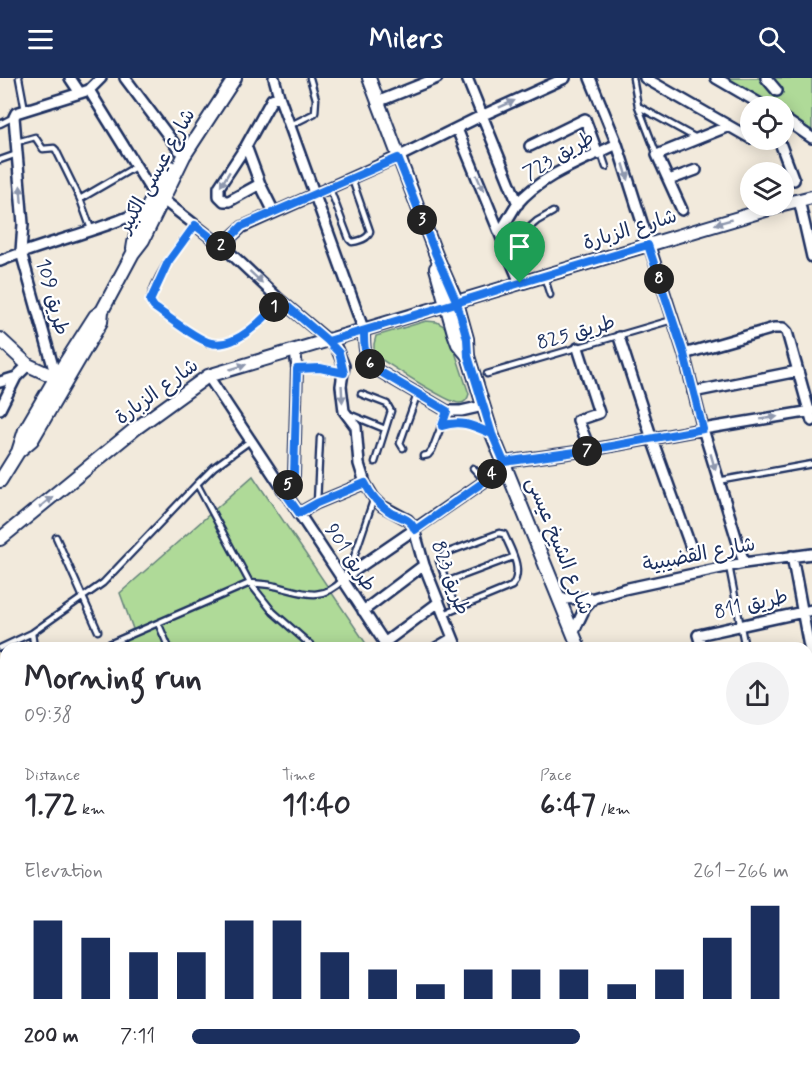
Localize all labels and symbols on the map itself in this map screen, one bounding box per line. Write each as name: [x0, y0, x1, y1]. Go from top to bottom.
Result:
one-way arrow: [498, 99, 516, 108]
street label: شارع عيسى الكبير: [111, 104, 202, 240]
street label: طريق 723: [518, 125, 600, 187]
one-way arrow: [622, 163, 631, 181]
one-way arrow: [220, 171, 231, 187]
one-way arrow: [475, 175, 485, 193]
one-way arrow: [16, 184, 26, 203]
street label: شارع الزبارة: [580, 203, 680, 257]
pin: 3: [407, 205, 437, 235]
one-way arrow: [714, 218, 732, 227]
pin: [494, 221, 545, 283]
pin: 2: [206, 231, 236, 261]
street label: طريق 109: [29, 256, 75, 338]
pin: 8: [644, 264, 674, 294]
one-way arrow: [248, 270, 263, 284]
pin: 1: [259, 292, 289, 322]
street label: طريق 825: [534, 309, 618, 357]
pin: 6: [355, 349, 385, 379]
street label: شارع الزبارة: [110, 353, 204, 431]
one-way arrow: [229, 362, 247, 371]
one-way arrow: [338, 385, 347, 404]
one-way arrow: [760, 413, 779, 422]
pin: 7: [572, 436, 602, 466]
one-way arrow: [709, 453, 718, 471]
pin: 4: [477, 459, 507, 489]
pin: 5: [273, 470, 303, 500]
street label: شارع الشيخ عيسى: [519, 473, 599, 619]
one-way arrow: [38, 496, 53, 508]
street label: طريق 901: [318, 519, 382, 597]
street label: شارع القضيبية: [640, 531, 758, 579]
street label: طريق 823: [424, 537, 476, 619]
street label: طريق 811: [711, 583, 791, 627]

